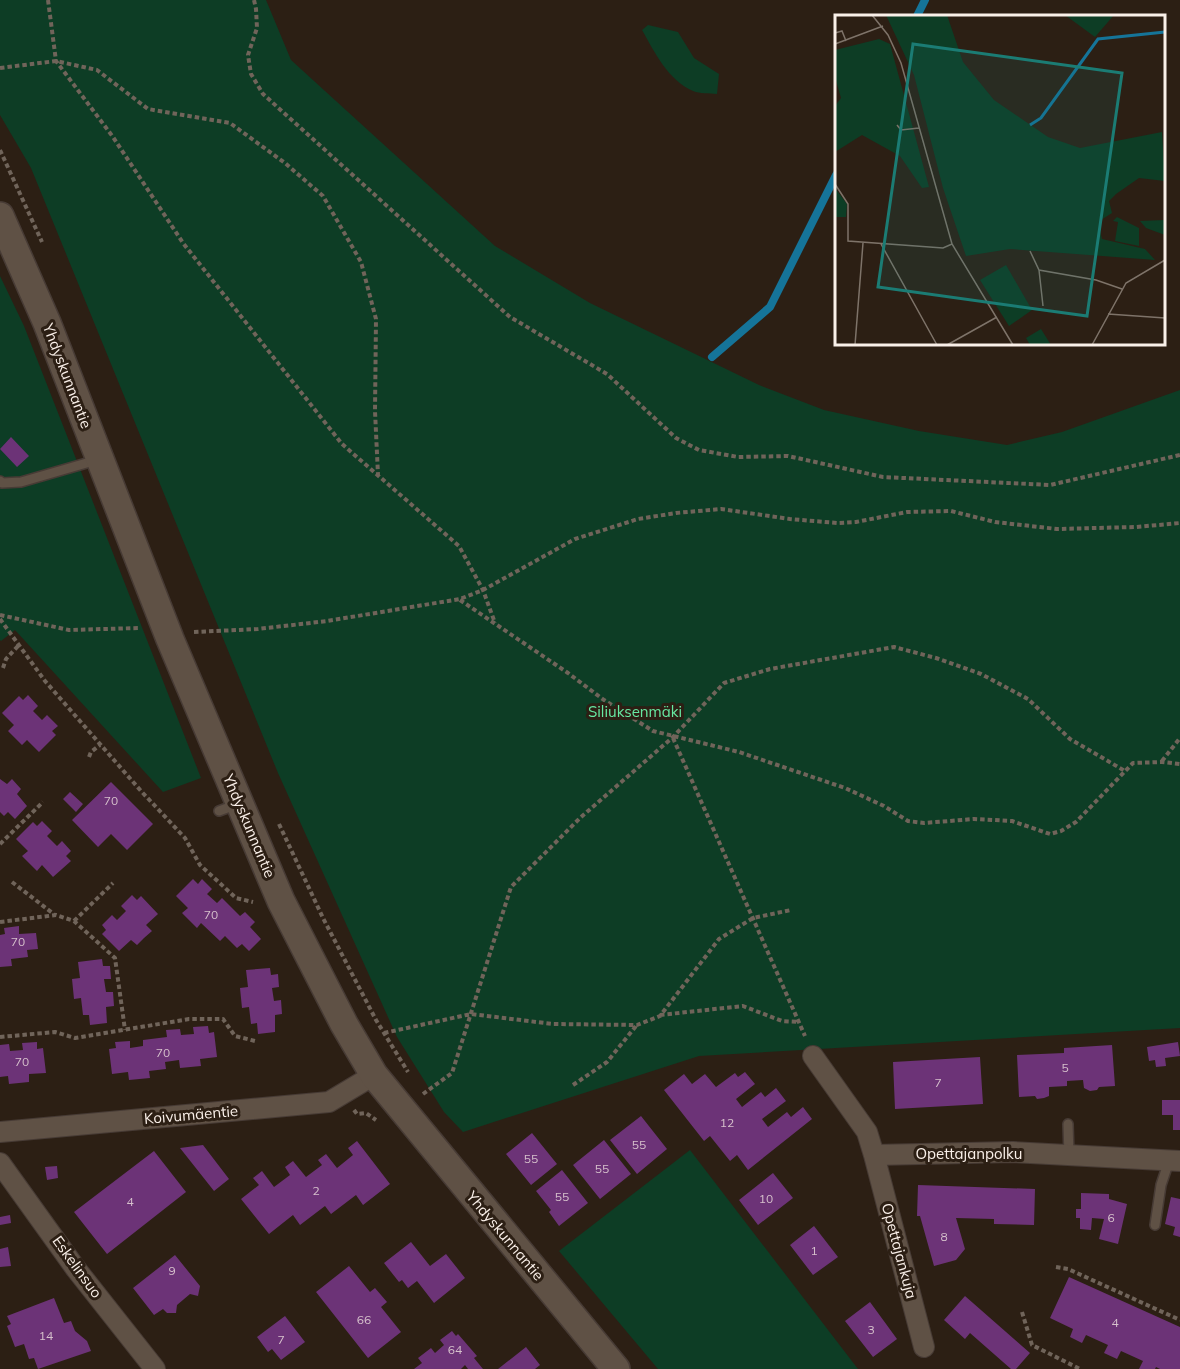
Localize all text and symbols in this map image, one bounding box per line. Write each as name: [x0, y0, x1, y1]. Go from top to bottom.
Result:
inset map: [835, 15, 1165, 345]
street label: Yhdyskunnantie: [38, 320, 96, 431]
park label: Siliuksenmäki: [588, 702, 682, 721]
street label: Yhdyskunnantie: [219, 770, 280, 881]
house number: 70: [104, 793, 118, 808]
house number: 70: [204, 907, 218, 922]
house number: 70: [11, 934, 25, 949]
house number: 70: [156, 1045, 170, 1060]
house number: 70: [15, 1054, 29, 1069]
house number: 5: [1061, 1060, 1069, 1075]
house number: 7: [934, 1075, 942, 1090]
street label: Koivumäentie: [143, 1101, 239, 1128]
house number: 12: [720, 1115, 734, 1130]
house number: 55: [632, 1137, 646, 1152]
street label: Opettajanpolku: [916, 1144, 1022, 1163]
house number: 55: [524, 1151, 538, 1166]
house number: 55: [595, 1161, 609, 1176]
house number: 2: [312, 1183, 320, 1198]
street label: Yhdyskunnantie: [462, 1186, 548, 1284]
house number: 55: [555, 1189, 569, 1204]
house number: 10: [759, 1191, 773, 1206]
house number: 4: [126, 1194, 134, 1209]
street label: Opettajankuja: [878, 1201, 921, 1301]
house number: 6: [1107, 1210, 1115, 1225]
house number: 8: [940, 1229, 948, 1244]
street label: Eskelinsuo: [48, 1232, 106, 1302]
house number: 1: [810, 1243, 818, 1258]
house number: 9: [168, 1263, 176, 1278]
house number: 66: [357, 1312, 371, 1327]
house number: 4: [1111, 1315, 1119, 1330]
house number: 3: [867, 1322, 875, 1337]
house number: 14: [39, 1328, 53, 1343]
house number: 7: [277, 1332, 285, 1347]
house number: 64: [448, 1342, 462, 1357]

